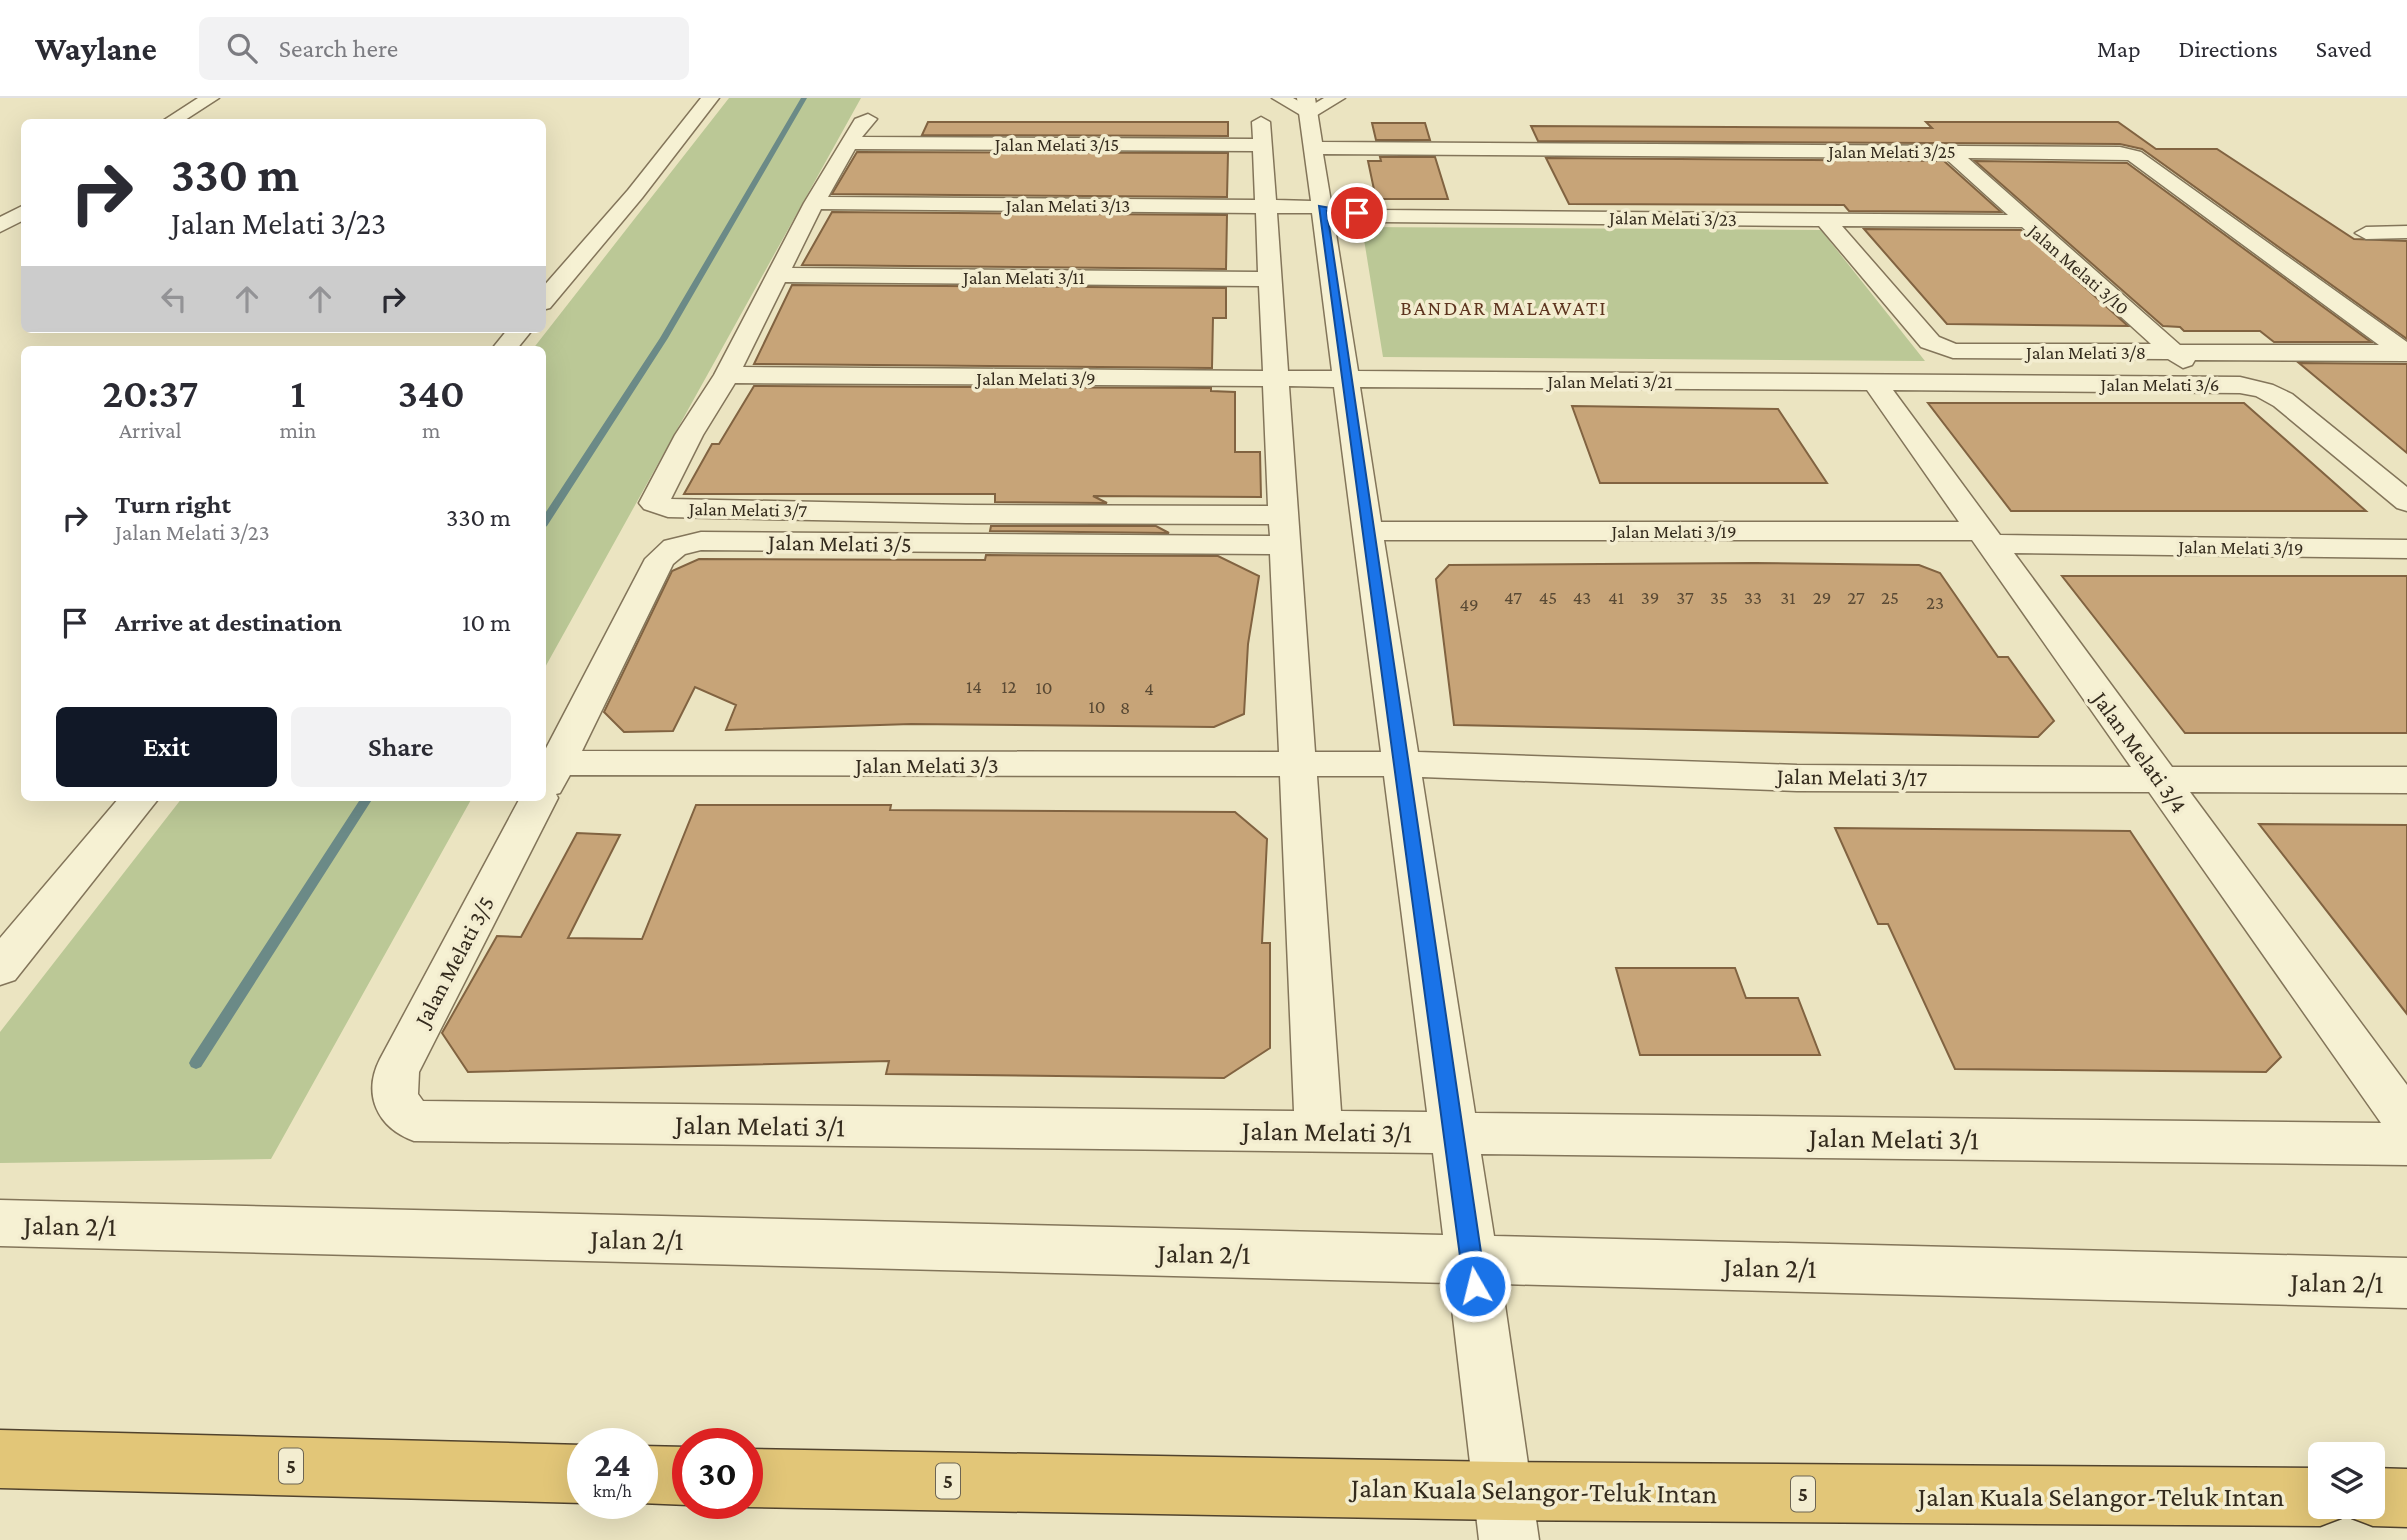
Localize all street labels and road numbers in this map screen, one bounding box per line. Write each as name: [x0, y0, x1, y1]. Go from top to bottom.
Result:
street label: Jalan Melati 3/15: [993, 134, 1119, 155]
street label: Jalan Melati 3/25: [1826, 141, 1956, 162]
street label: Jalan Melati 3/13: [1004, 195, 1130, 216]
street label: Jalan Melati 3/23: [1607, 207, 1737, 230]
street label: Jalan Melati 3/10: [2023, 219, 2133, 319]
street label: Jalan Melati 3/11: [961, 267, 1085, 288]
street label: Jalan Melati 3/8: [2024, 342, 2146, 363]
street label: Jalan Melati 3/9: [974, 368, 1096, 389]
street label: Jalan Melati 3/21: [1545, 371, 1673, 392]
street label: Jalan Melati 3/6: [2099, 374, 2219, 395]
street label: Jalan Melati 3/7: [687, 498, 808, 521]
street label: Jalan Melati 3/19: [1609, 521, 1737, 542]
street label: Jalan Melati 3/5: [766, 529, 912, 557]
street label: Jalan Melati 3/19: [2176, 536, 2304, 559]
street label: Jalan Melati 3/4: [2086, 685, 2193, 818]
street label: Jalan Melati 3/3: [853, 752, 999, 778]
street label: Jalan Melati 3/17: [1775, 763, 1928, 791]
street label: Jalan Melati 3/5: [408, 892, 499, 1032]
street label: Jalan Melati 3/1: [672, 1108, 845, 1142]
street label: Jalan Melati 3/1: [1239, 1114, 1412, 1148]
street label: Jalan Melati 3/1: [1806, 1121, 1979, 1155]
street label: Jalan 2/1: [20, 1209, 117, 1242]
street label: Jalan 2/1: [587, 1223, 684, 1256]
street label: Jalan 2/1: [1154, 1237, 1251, 1270]
street label: Jalan 2/1: [1720, 1251, 1817, 1284]
street label: Jalan 2/1: [2287, 1266, 2384, 1299]
road number: 5: [279, 1448, 303, 1484]
road number: 5: [936, 1464, 960, 1498]
street label: Jalan Kuala Selangor-Teluk Intan: [1348, 1472, 1717, 1509]
road number: 5: [1791, 1476, 1815, 1512]
street label: Jalan Kuala Selangor-Teluk Intan: [1915, 1481, 2284, 1512]

